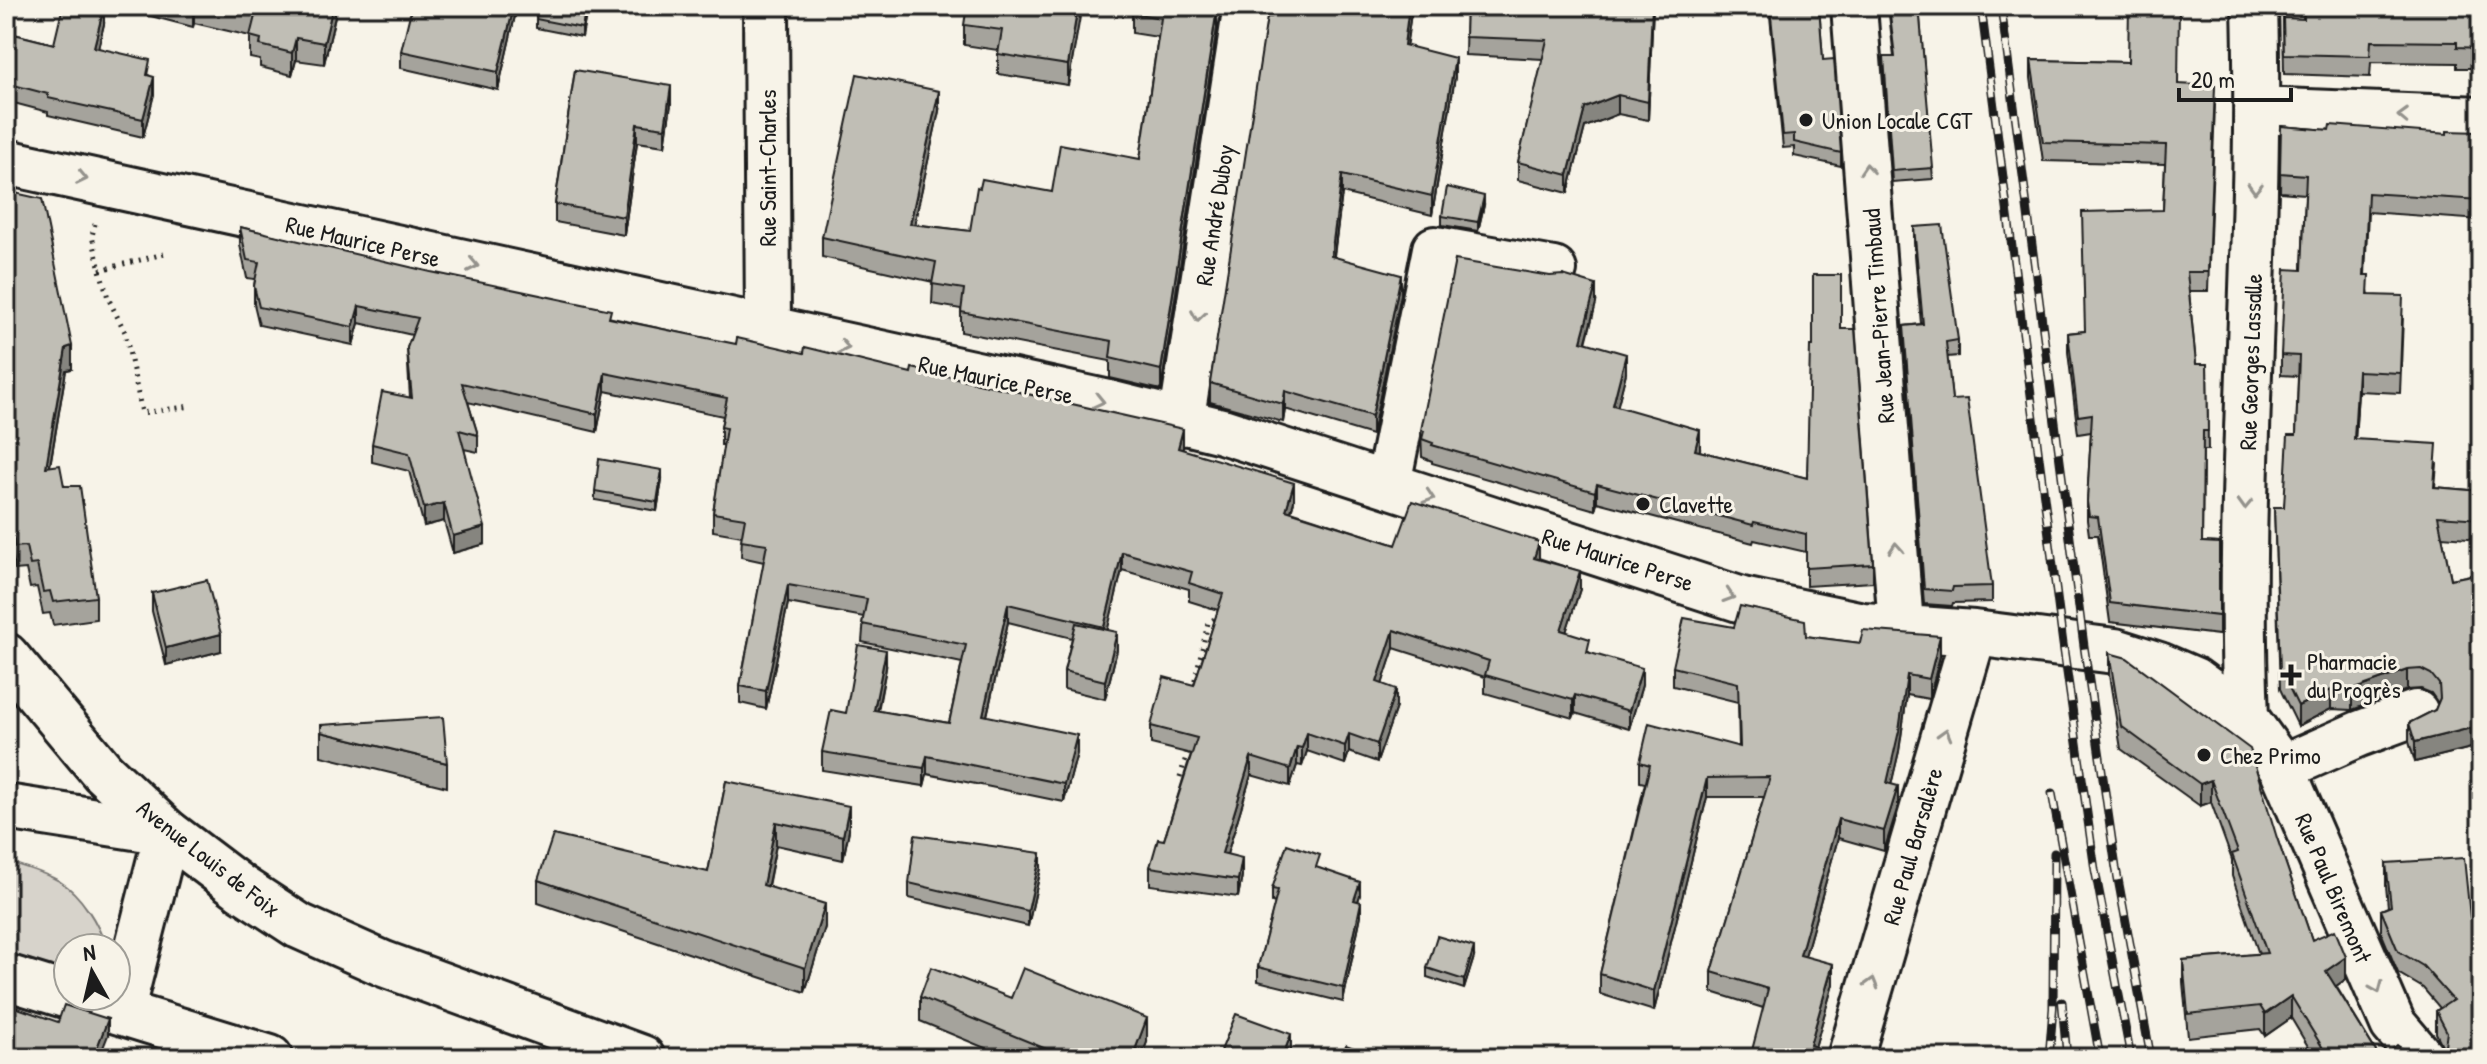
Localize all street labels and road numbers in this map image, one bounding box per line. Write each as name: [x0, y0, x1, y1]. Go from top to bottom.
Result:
street label: Rue Saint-Charles: [751, 89, 783, 247]
street label: Rue André Duboy: [1187, 142, 1241, 288]
street label: Rue Maurice Perse: [283, 208, 444, 274]
street label: Rue Jean-Pierre Timbaud: [1855, 208, 1901, 424]
street label: Rue Georges Lassalle: [2231, 273, 2269, 451]
street label: Rue Maurice Perse: [916, 347, 1077, 411]
street label: Rue Maurice Perse: [1538, 520, 1698, 599]
street label: Rue Paul Barsalère: [1874, 763, 1950, 928]
street label: Avenue Louis de Foix: [131, 792, 287, 924]
street label: Rue Paul Biremont: [2288, 808, 2380, 968]

